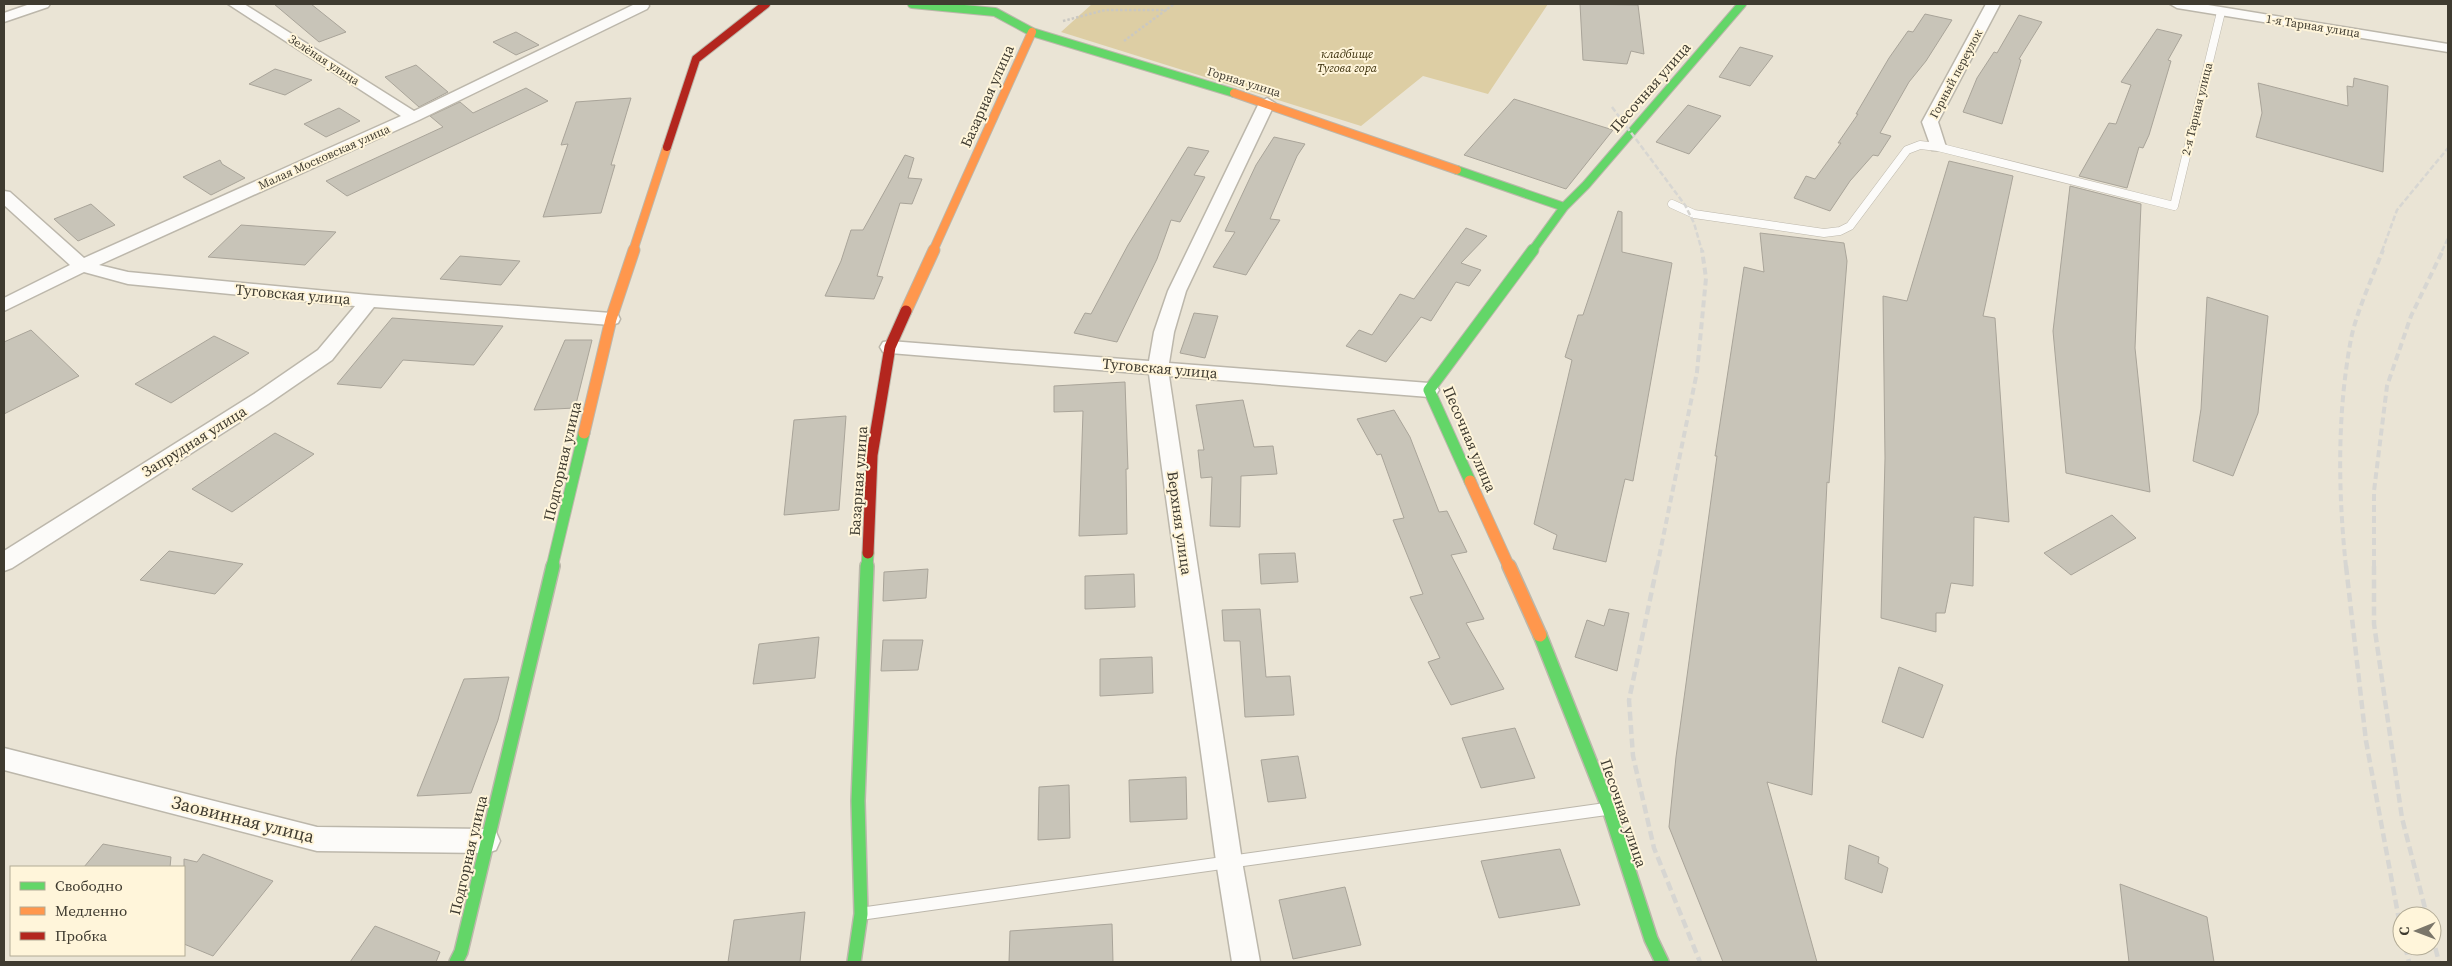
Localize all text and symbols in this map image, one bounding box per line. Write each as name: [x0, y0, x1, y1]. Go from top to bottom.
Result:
street label: 1-я Тарная улица: [2265, 11, 2362, 41]
street label: Горный переулок: [1926, 26, 1986, 121]
street label: Зелёная улица: [285, 31, 364, 90]
street label: Песочная улица: [1605, 37, 1695, 137]
street label: Базарная улица: [955, 41, 1019, 151]
park label: кладбище Тугова гора: [1317, 46, 1378, 76]
street label: 2-я Тарная улица: [2178, 60, 2216, 157]
street label: Горная улица: [1205, 63, 1284, 101]
street label: Малая Московская улица: [256, 120, 393, 193]
street label: Туговская улица: [235, 279, 352, 310]
street label: Туговская улица: [1102, 353, 1219, 384]
street label: Песочная улица: [1438, 383, 1502, 496]
street label: Подгорная улица: [538, 399, 586, 523]
street label: Запрудная улица: [138, 400, 251, 482]
street label: Базарная улица: [844, 425, 872, 537]
street label: Верхняя улица: [1162, 470, 1198, 577]
street label: Песочная улица: [1596, 756, 1653, 870]
street label: Заовинная улица: [169, 789, 318, 849]
street label: Подгорная улица: [444, 793, 492, 917]
legend: [10, 866, 185, 956]
text: Свободно: [55, 875, 123, 896]
text: Медленно: [55, 900, 127, 921]
north arrow: [2392, 906, 2442, 956]
text: Пробка: [55, 925, 107, 946]
text: С: [2394, 926, 2414, 936]

